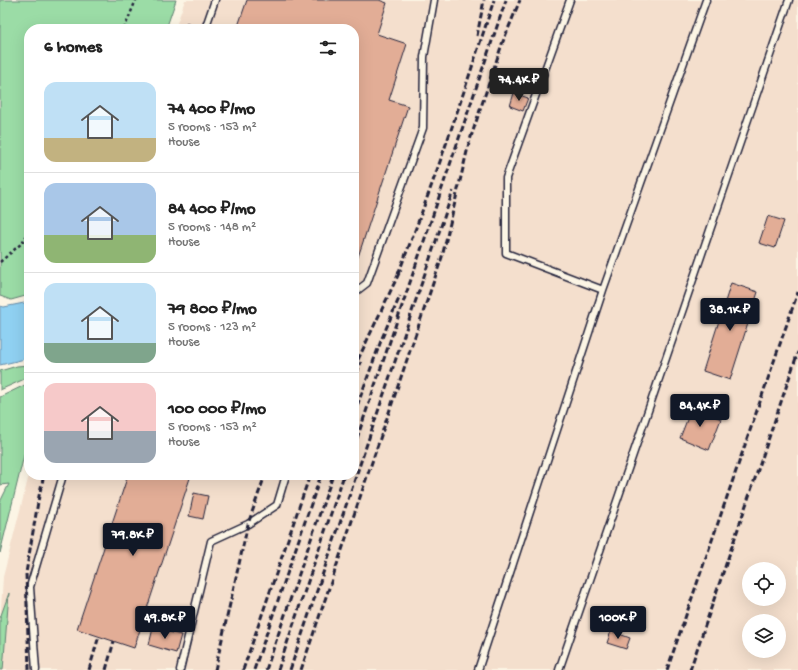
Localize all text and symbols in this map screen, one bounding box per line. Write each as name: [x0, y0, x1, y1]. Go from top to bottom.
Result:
icon: filters: [317, 37, 339, 59]
text: 6 homes: [44, 38, 102, 58]
pin: 74.4K ₽: [482, 68, 556, 102]
text: 74.4K ₽: [499, 73, 539, 88]
icon: home: [76, 98, 124, 146]
text: 74 400 ₽/mo: [168, 100, 255, 120]
text: 5 rooms · 153 m²: [168, 120, 257, 135]
text: House: [168, 135, 200, 150]
icon: home: [76, 199, 124, 247]
text: 84 400 ₽/mo: [168, 200, 256, 220]
text: 5 rooms · 148 m²: [168, 220, 256, 235]
text: House: [168, 235, 200, 250]
pin: 38.1K ₽: [693, 298, 767, 332]
icon: home: [76, 299, 124, 347]
text: 79 800 ₽/mo: [168, 300, 257, 320]
text: 38.1K ₽: [709, 303, 751, 318]
text: 5 rooms · 123 m²: [168, 320, 256, 335]
text: House: [168, 335, 200, 350]
pin: 84.4K ₽: [663, 394, 737, 428]
icon: home: [76, 399, 124, 447]
text: 84.4K ₽: [679, 399, 721, 414]
text: 100 000 ₽/mo: [168, 400, 266, 420]
text: 5 rooms · 153 m²: [168, 420, 257, 435]
text: House: [168, 435, 200, 450]
pin: 79.8K ₽: [96, 523, 170, 557]
text: 79.8K ₽: [112, 528, 154, 543]
map controls: [742, 562, 786, 658]
button: locate: [742, 562, 786, 606]
pin: 49.8K ₽: [128, 606, 202, 640]
pin: 100K ₽: [585, 606, 651, 640]
text: 49.8K ₽: [144, 611, 186, 626]
text: 100K ₽: [599, 611, 637, 626]
button: layers: [742, 614, 786, 658]

